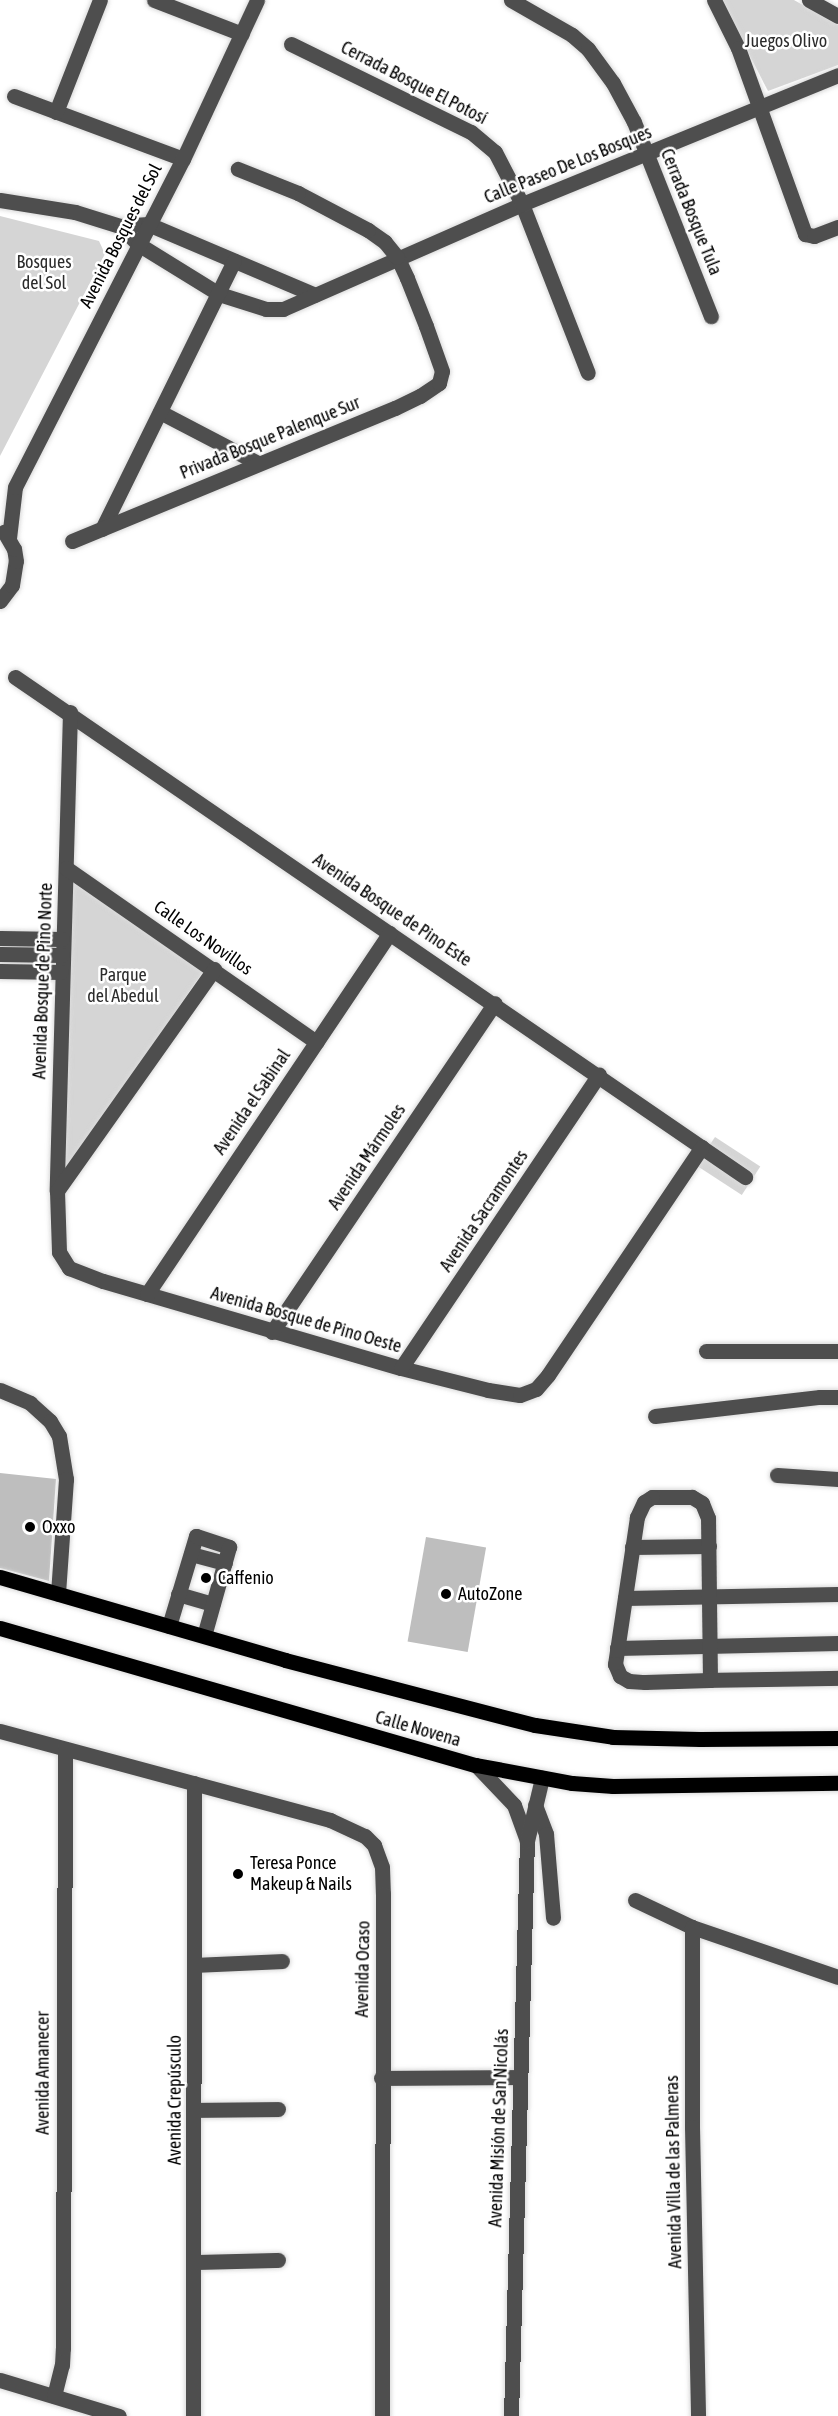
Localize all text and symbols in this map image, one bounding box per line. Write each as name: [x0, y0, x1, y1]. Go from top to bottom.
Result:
park label: Juegos Olivo: [745, 30, 827, 52]
street label: Cerrada Bosque El Potosí: [337, 37, 491, 129]
street label: Calle Paseo De Los Bosques: [481, 122, 655, 208]
street label: Cerrada Bosque Tula: [656, 146, 726, 278]
street label: Avenida Bosques del Sol: [75, 160, 167, 312]
park label: Bosques del Sol: [16, 252, 72, 294]
street label: Privada Bosque Palenque Sur: [177, 392, 363, 484]
street label: Avenida Bosque de Pino Este: [309, 849, 475, 971]
street label: Avenida Bosque de Pino Norte: [29, 882, 57, 1080]
street label: Calle Los Novillos: [150, 896, 256, 980]
park label: Parque del Abedul: [87, 965, 159, 1008]
street label: Avenida el Sabinal: [209, 1045, 295, 1159]
street label: Avenida Mármoles: [324, 1100, 410, 1214]
street label: Avenida Sacramontes: [435, 1146, 533, 1276]
street label: Avenida Bosque de Pino Oeste: [208, 1282, 404, 1358]
place label: Oxxo: [42, 1516, 75, 1538]
marker: Oxxo: [23, 1520, 37, 1534]
place label: Caffenio: [218, 1567, 274, 1589]
marker: Caffenio: [199, 1571, 213, 1585]
place label: AutoZone: [458, 1583, 522, 1605]
marker: AutoZone: [439, 1587, 453, 1601]
street label: Calle Novena: [373, 1707, 463, 1751]
place label: Teresa Ponce Makeup & Nails: [250, 1853, 352, 1896]
marker: Teresa Ponce Makeup & Nails: [231, 1867, 245, 1881]
street label: Avenida Ocaso: [351, 1920, 375, 2018]
street label: Avenida Amanecer: [32, 2011, 54, 2135]
street label: Avenida Misión de San Nicolás: [485, 2028, 513, 2228]
street label: Avenida Crepúsculo: [164, 2035, 186, 2165]
street label: Avenida Villa de las Palmeras: [662, 2075, 686, 2269]

